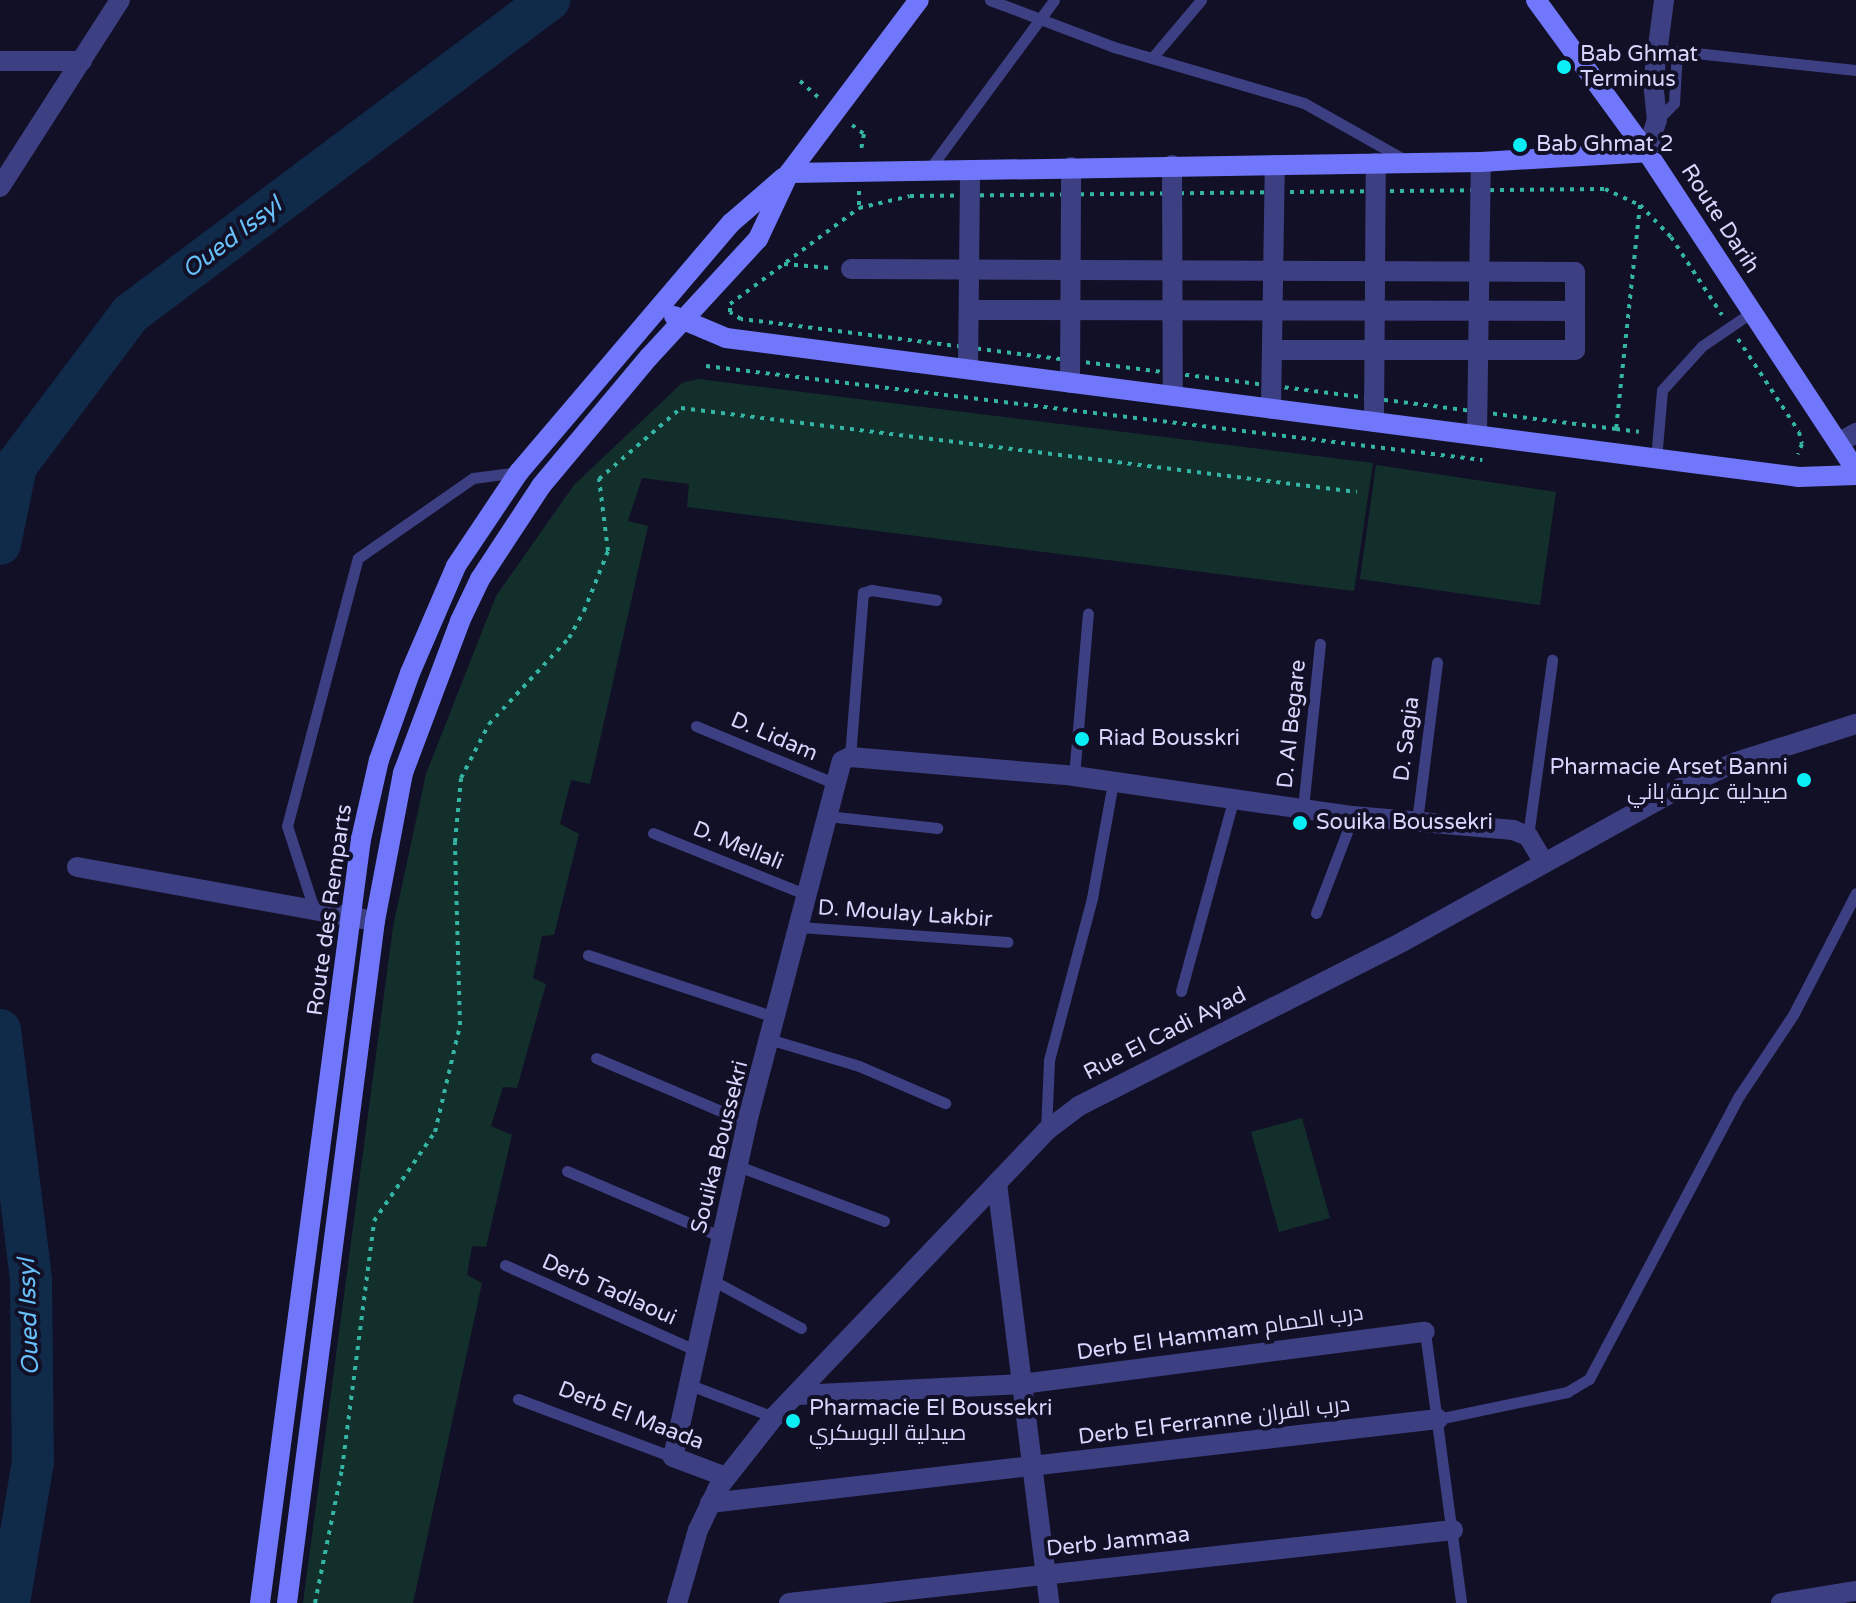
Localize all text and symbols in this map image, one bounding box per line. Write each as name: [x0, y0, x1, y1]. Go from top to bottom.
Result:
place label: Bab Ghmat Terminus: [1580, 41, 1698, 92]
marker: Bab Ghmat Terminus: [1555, 58, 1573, 76]
place label: Bab Ghmat 2: [1536, 132, 1673, 158]
marker: Bab Ghmat 2: [1511, 136, 1529, 154]
street label: Route Darih: [1675, 159, 1765, 279]
water label: Oued Issyl: [177, 191, 287, 285]
street label: D. Al Begare: [1272, 658, 1312, 790]
street label: D. Sagia: [1389, 695, 1425, 783]
street label: D. Lidam: [726, 707, 822, 767]
place label: Riad Bousskri: [1098, 726, 1240, 752]
marker: Riad Bousskri: [1073, 730, 1091, 748]
place label: Pharmacie Arset Banni صيدلية عرصة باني: [1549, 754, 1788, 806]
marker: Pharmacie Arset Banni صيدلية عرصة باني: [1795, 771, 1813, 789]
street label: Route des Remparts: [302, 802, 358, 1018]
place label: Souika Boussekri: [1316, 810, 1493, 836]
marker: Souika Boussekri: [1291, 814, 1309, 832]
street label: D. Mellali: [689, 816, 787, 876]
street label: D. Moulay Lakbir: [817, 895, 993, 933]
street label: Rue El Cadi Ayad: [1079, 982, 1251, 1086]
street label: Souika Boussekri: [686, 1058, 754, 1236]
street label: Derb Tadlaoui: [538, 1249, 680, 1331]
water label: Oued Issyl: [13, 1258, 45, 1376]
street label: Derb El Hammam درب الحمام: [1075, 1300, 1365, 1366]
street label: Derb El Maada: [554, 1376, 708, 1456]
street label: Derb El Ferranne درب الفران: [1077, 1391, 1351, 1451]
place label: Pharmacie El Boussekri صيدلية البوسكري: [809, 1395, 1052, 1446]
marker: Pharmacie El Boussekri صيدلية البوسكري: [784, 1412, 802, 1430]
street label: Derb Jammaa: [1045, 1521, 1191, 1563]

